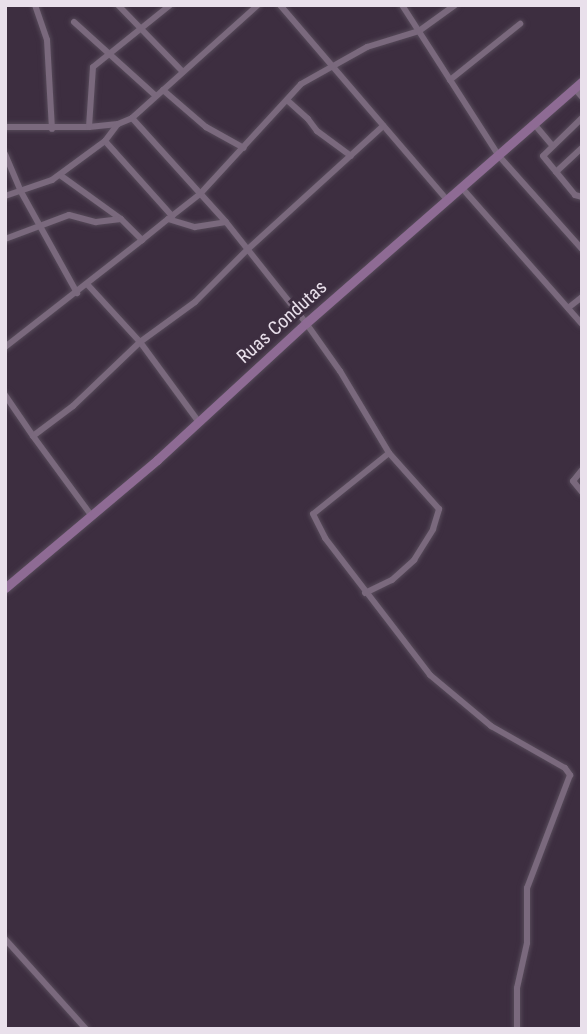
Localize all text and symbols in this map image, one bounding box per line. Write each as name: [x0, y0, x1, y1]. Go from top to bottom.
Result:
street label: Ruas Condutas: [232, 276, 332, 368]

